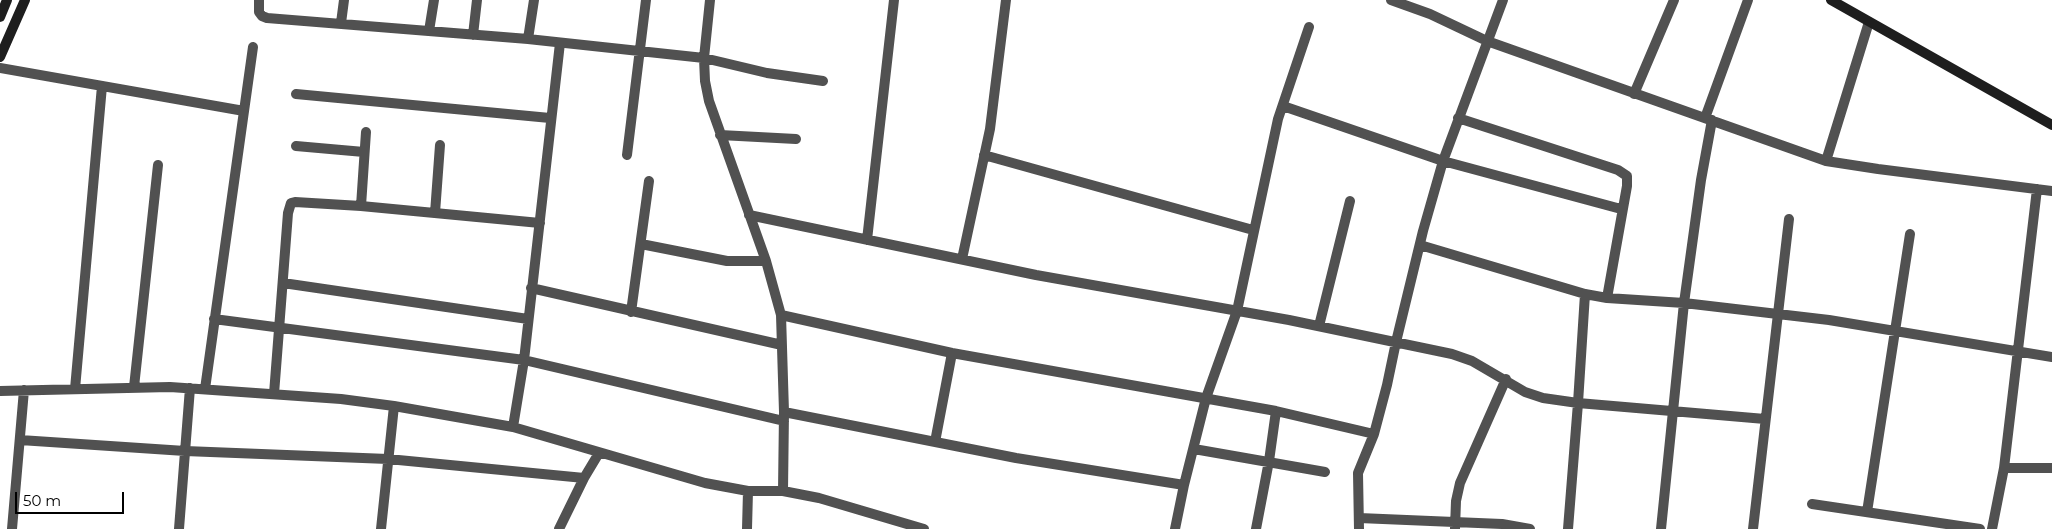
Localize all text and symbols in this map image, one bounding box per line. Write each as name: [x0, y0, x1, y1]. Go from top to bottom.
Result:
scale bar: [18, 482, 126, 514]
text: 50 m: [23, 491, 61, 510]

